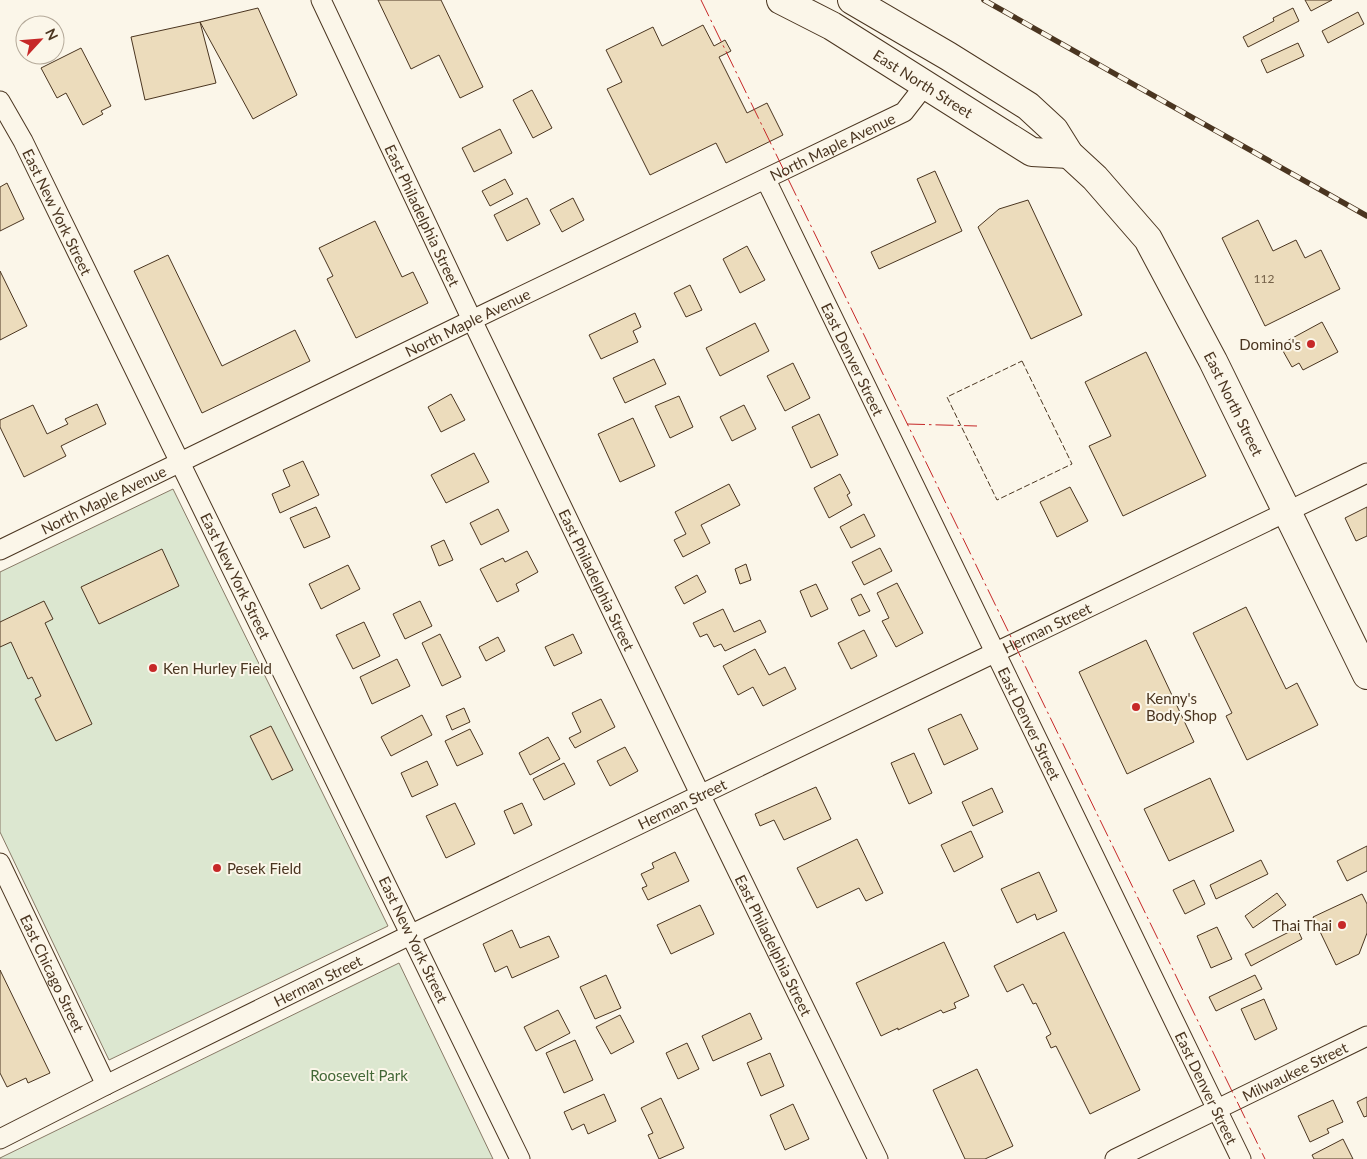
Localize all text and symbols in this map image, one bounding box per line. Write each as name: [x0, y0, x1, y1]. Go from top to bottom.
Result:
north arrow: [15, 15, 65, 65]
text: N: [42, 26, 62, 43]
street label: East North Street: [870, 45, 977, 122]
street label: North Maple Avenue: [767, 109, 898, 184]
street label: East Philadelphia Street: [381, 141, 464, 290]
street label: East New York Street: [19, 146, 96, 279]
house number: 112: [1254, 271, 1274, 286]
street label: North Maple Avenue: [402, 284, 533, 360]
street label: East Denver Street: [818, 300, 888, 419]
place label: Domino's: [1239, 335, 1301, 353]
marker: Domino's: [1305, 338, 1317, 350]
street label: East North Street: [1201, 348, 1267, 459]
street label: North Maple Avenue: [38, 462, 169, 538]
street label: East Philadelphia Street: [555, 506, 639, 654]
street label: East New York Street: [197, 510, 275, 642]
street label: Herman Street: [999, 598, 1095, 657]
place label: Ken Hurley Field: [163, 659, 272, 677]
marker: Ken Hurley Field: [147, 662, 159, 674]
street label: East Denver Street: [995, 664, 1065, 783]
place label: Kenny's Body Shop: [1146, 689, 1217, 724]
marker: Kenny's Body Shop: [1130, 701, 1142, 713]
street label: Herman Street: [635, 774, 730, 833]
place label: Pesek Field: [227, 859, 301, 877]
marker: Pesek Field: [211, 862, 223, 874]
street label: East Philadelphia Street: [732, 872, 816, 1019]
street label: East New York Street: [375, 873, 452, 1006]
street label: East Chicago Street: [17, 911, 89, 1035]
place label: Thai Thai: [1272, 916, 1332, 934]
marker: Thai Thai: [1336, 919, 1348, 931]
street label: Herman Street: [271, 951, 365, 1010]
street label: East Denver Street: [1171, 1028, 1242, 1148]
street label: Milwaukee Street: [1239, 1038, 1351, 1105]
park label: Roosevelt Park: [310, 1066, 408, 1084]

